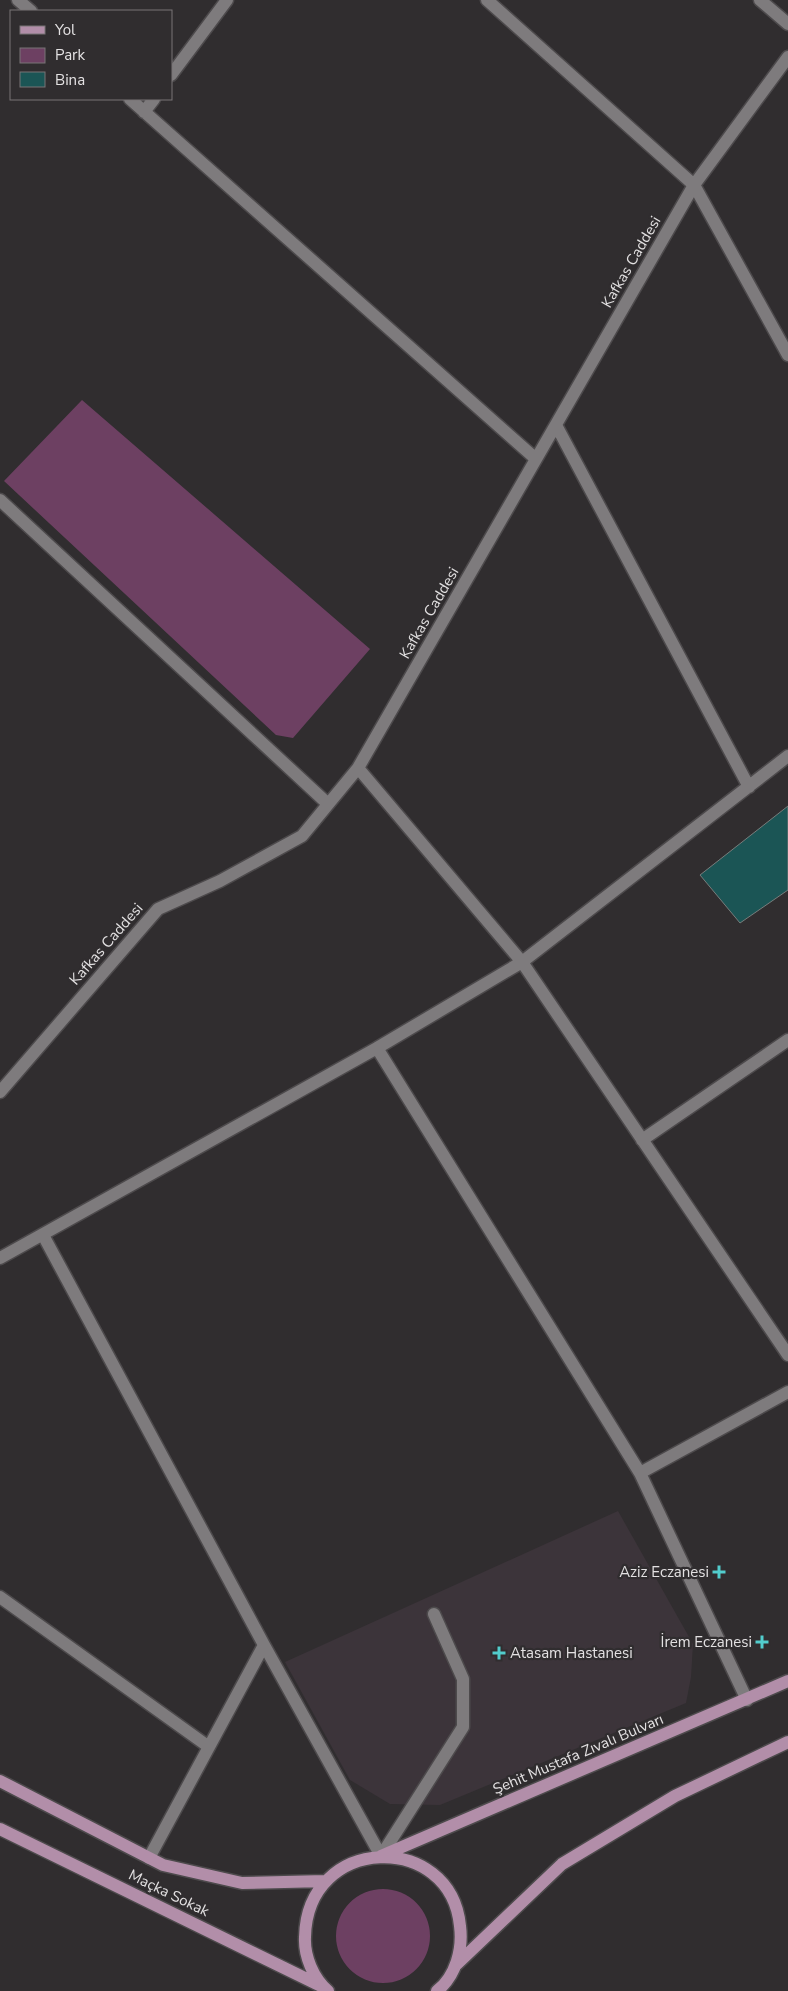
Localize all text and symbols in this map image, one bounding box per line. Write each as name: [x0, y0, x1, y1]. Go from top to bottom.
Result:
legend: [10, 10, 172, 100]
text: Yol: [54, 20, 76, 40]
text: Park: [55, 45, 85, 65]
text: Bina: [55, 70, 85, 90]
street label: Kafkas Caddesi: [597, 213, 665, 311]
street label: Kafkas Caddesi: [395, 564, 463, 662]
street label: Kafkas Caddesi: [65, 899, 147, 989]
place label: Aziz Eczanesi: [619, 1562, 709, 1582]
marker: Aziz Eczanesi: [713, 1566, 725, 1578]
place label: İrem Eczanesi: [661, 1632, 752, 1652]
marker: İrem Eczanesi: [756, 1636, 768, 1648]
place label: Atasam Hastanesi: [510, 1643, 633, 1663]
marker: Atasam Hastanesi: [492, 1646, 506, 1660]
street label: Şehit Mustafa Zıvalı Bulvarı: [490, 1709, 666, 1799]
street label: Maçka Sokak: [125, 1865, 213, 1921]

